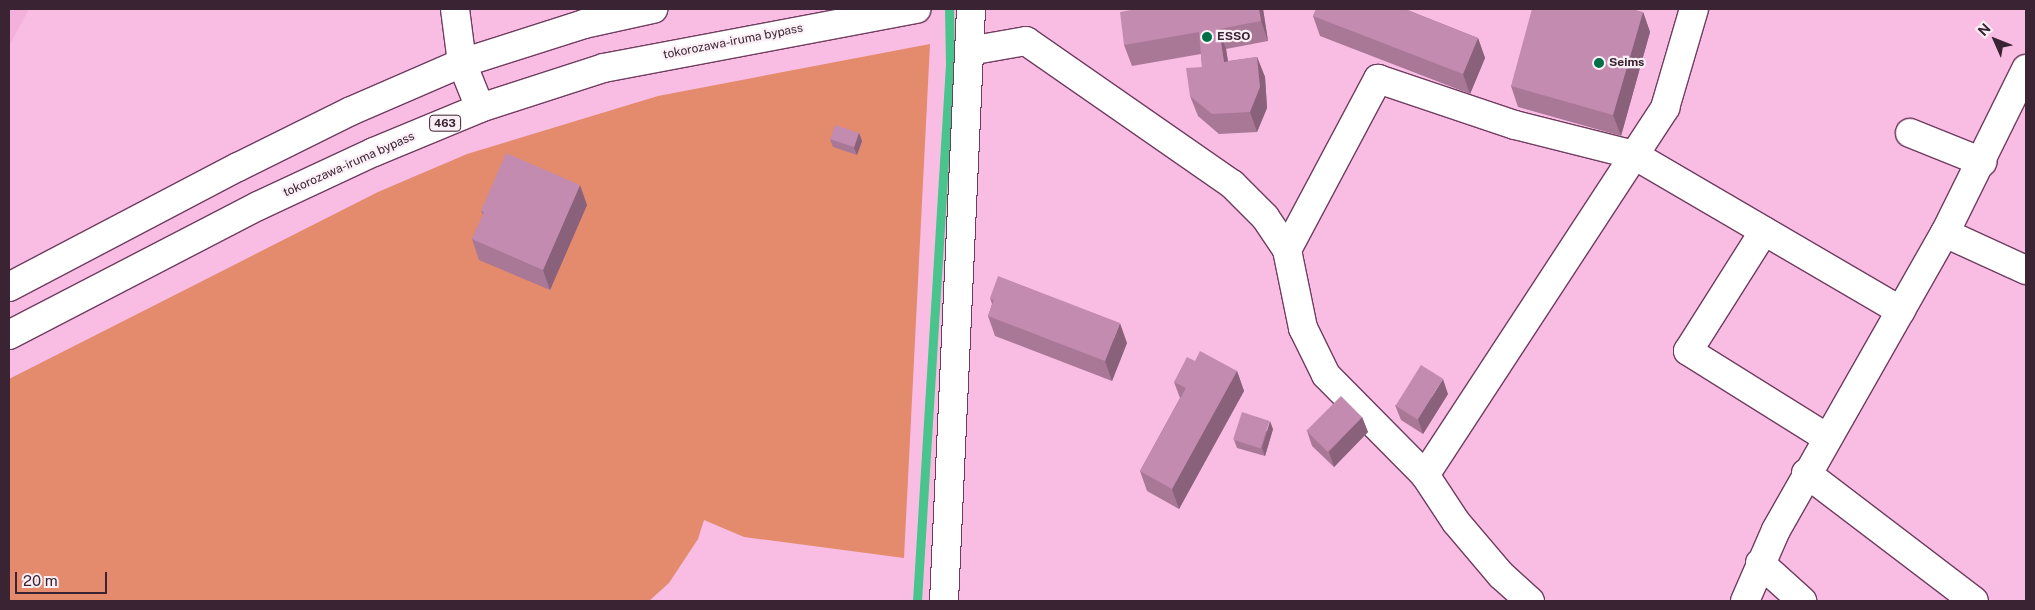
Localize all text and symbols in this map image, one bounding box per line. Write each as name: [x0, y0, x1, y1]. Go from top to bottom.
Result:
north arrow: [1970, 15, 2020, 65]
text: N: [1975, 20, 1994, 39]
street label: tokorozawa-iruma bypass: [662, 21, 804, 63]
place label: ESSO: [1217, 30, 1250, 44]
marker: ESSO: [1201, 31, 1213, 43]
place label: Seims: [1609, 56, 1644, 70]
marker: Seims: [1593, 57, 1605, 69]
road number: 463: [429, 115, 461, 132]
street label: tokorozawa-iruma bypass: [281, 129, 417, 201]
scale bar: [18, 562, 110, 594]
text: 20 m: [23, 572, 58, 589]

